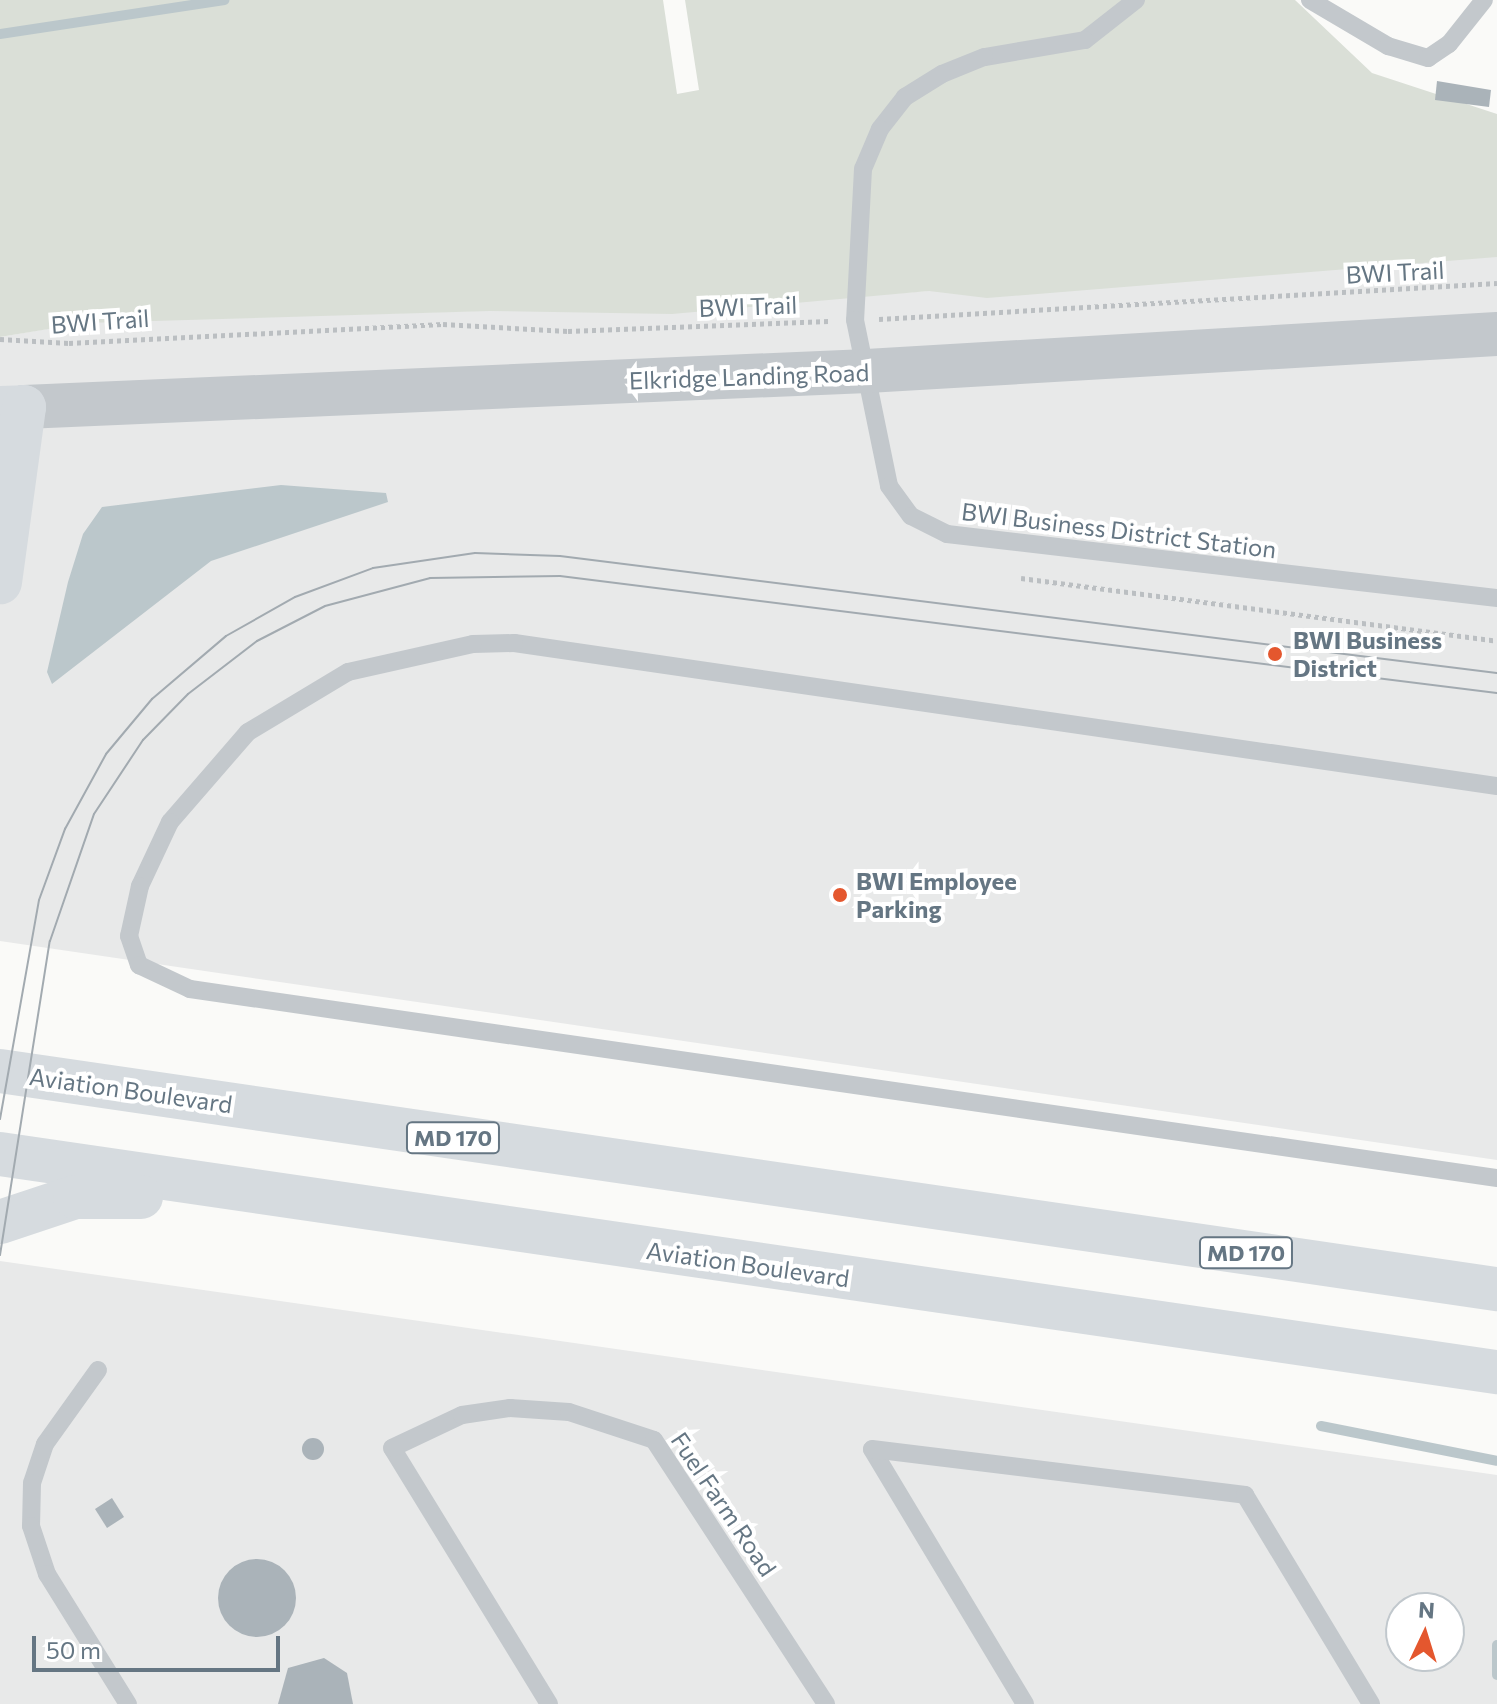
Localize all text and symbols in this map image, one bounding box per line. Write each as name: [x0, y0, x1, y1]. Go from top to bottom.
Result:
street label: BWI Trail: [1345, 255, 1445, 289]
street label: BWI Trail: [698, 290, 798, 322]
street label: BWI Trail: [50, 303, 150, 339]
street label: Elkridge Landing Road: [628, 357, 870, 395]
street label: BWI Business District Station: [960, 496, 1278, 564]
place label: BWI Business District: [1293, 626, 1442, 682]
marker: BWI Business District: [1264, 643, 1286, 665]
place label: BWI Employee Parking: [856, 867, 1017, 923]
marker: BWI Employee Parking: [831, 886, 849, 904]
street label: Aviation Boulevard: [28, 1061, 234, 1119]
road number: MD 170: [405, 1120, 501, 1156]
street label: Aviation Boulevard: [645, 1235, 851, 1293]
road number: MD 170: [1198, 1235, 1294, 1271]
street label: Fuel Farm Road: [665, 1427, 783, 1581]
north arrow: [1385, 1592, 1465, 1672]
text: N: [1417, 1596, 1436, 1624]
scale bar: [36, 1620, 284, 1670]
text: 50 m: [46, 1635, 101, 1664]

